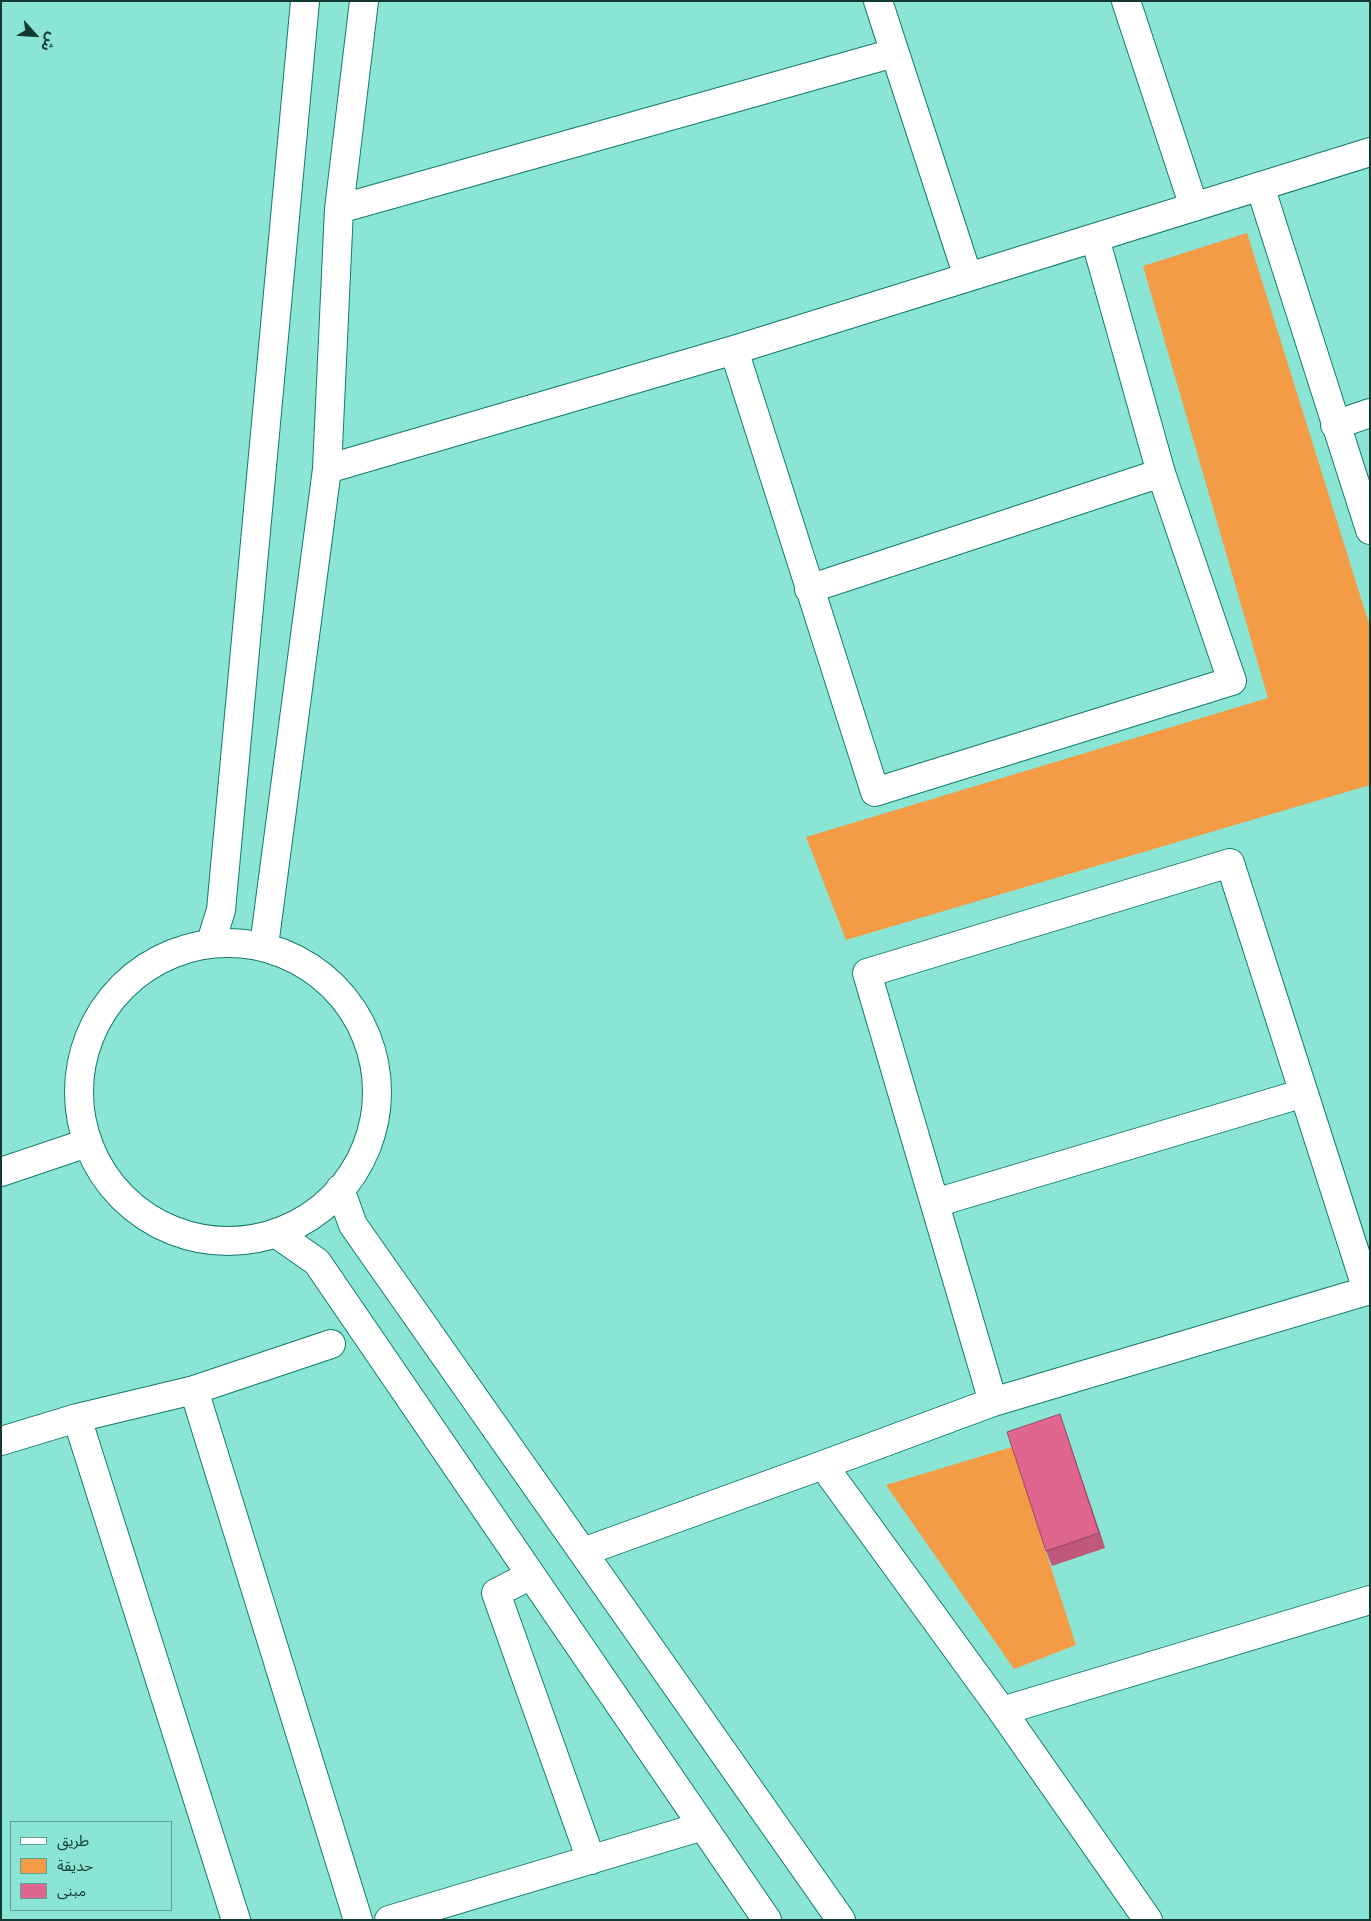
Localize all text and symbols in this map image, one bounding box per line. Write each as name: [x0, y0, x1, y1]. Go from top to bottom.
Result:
north arrow: [10, 10, 60, 60]
text: ش: [38, 30, 60, 54]
legend: [10, 1821, 172, 1911]
text: طريق: [57, 1833, 89, 1849]
text: حديقة: [57, 1858, 93, 1874]
text: مبنى: [57, 1883, 86, 1899]

